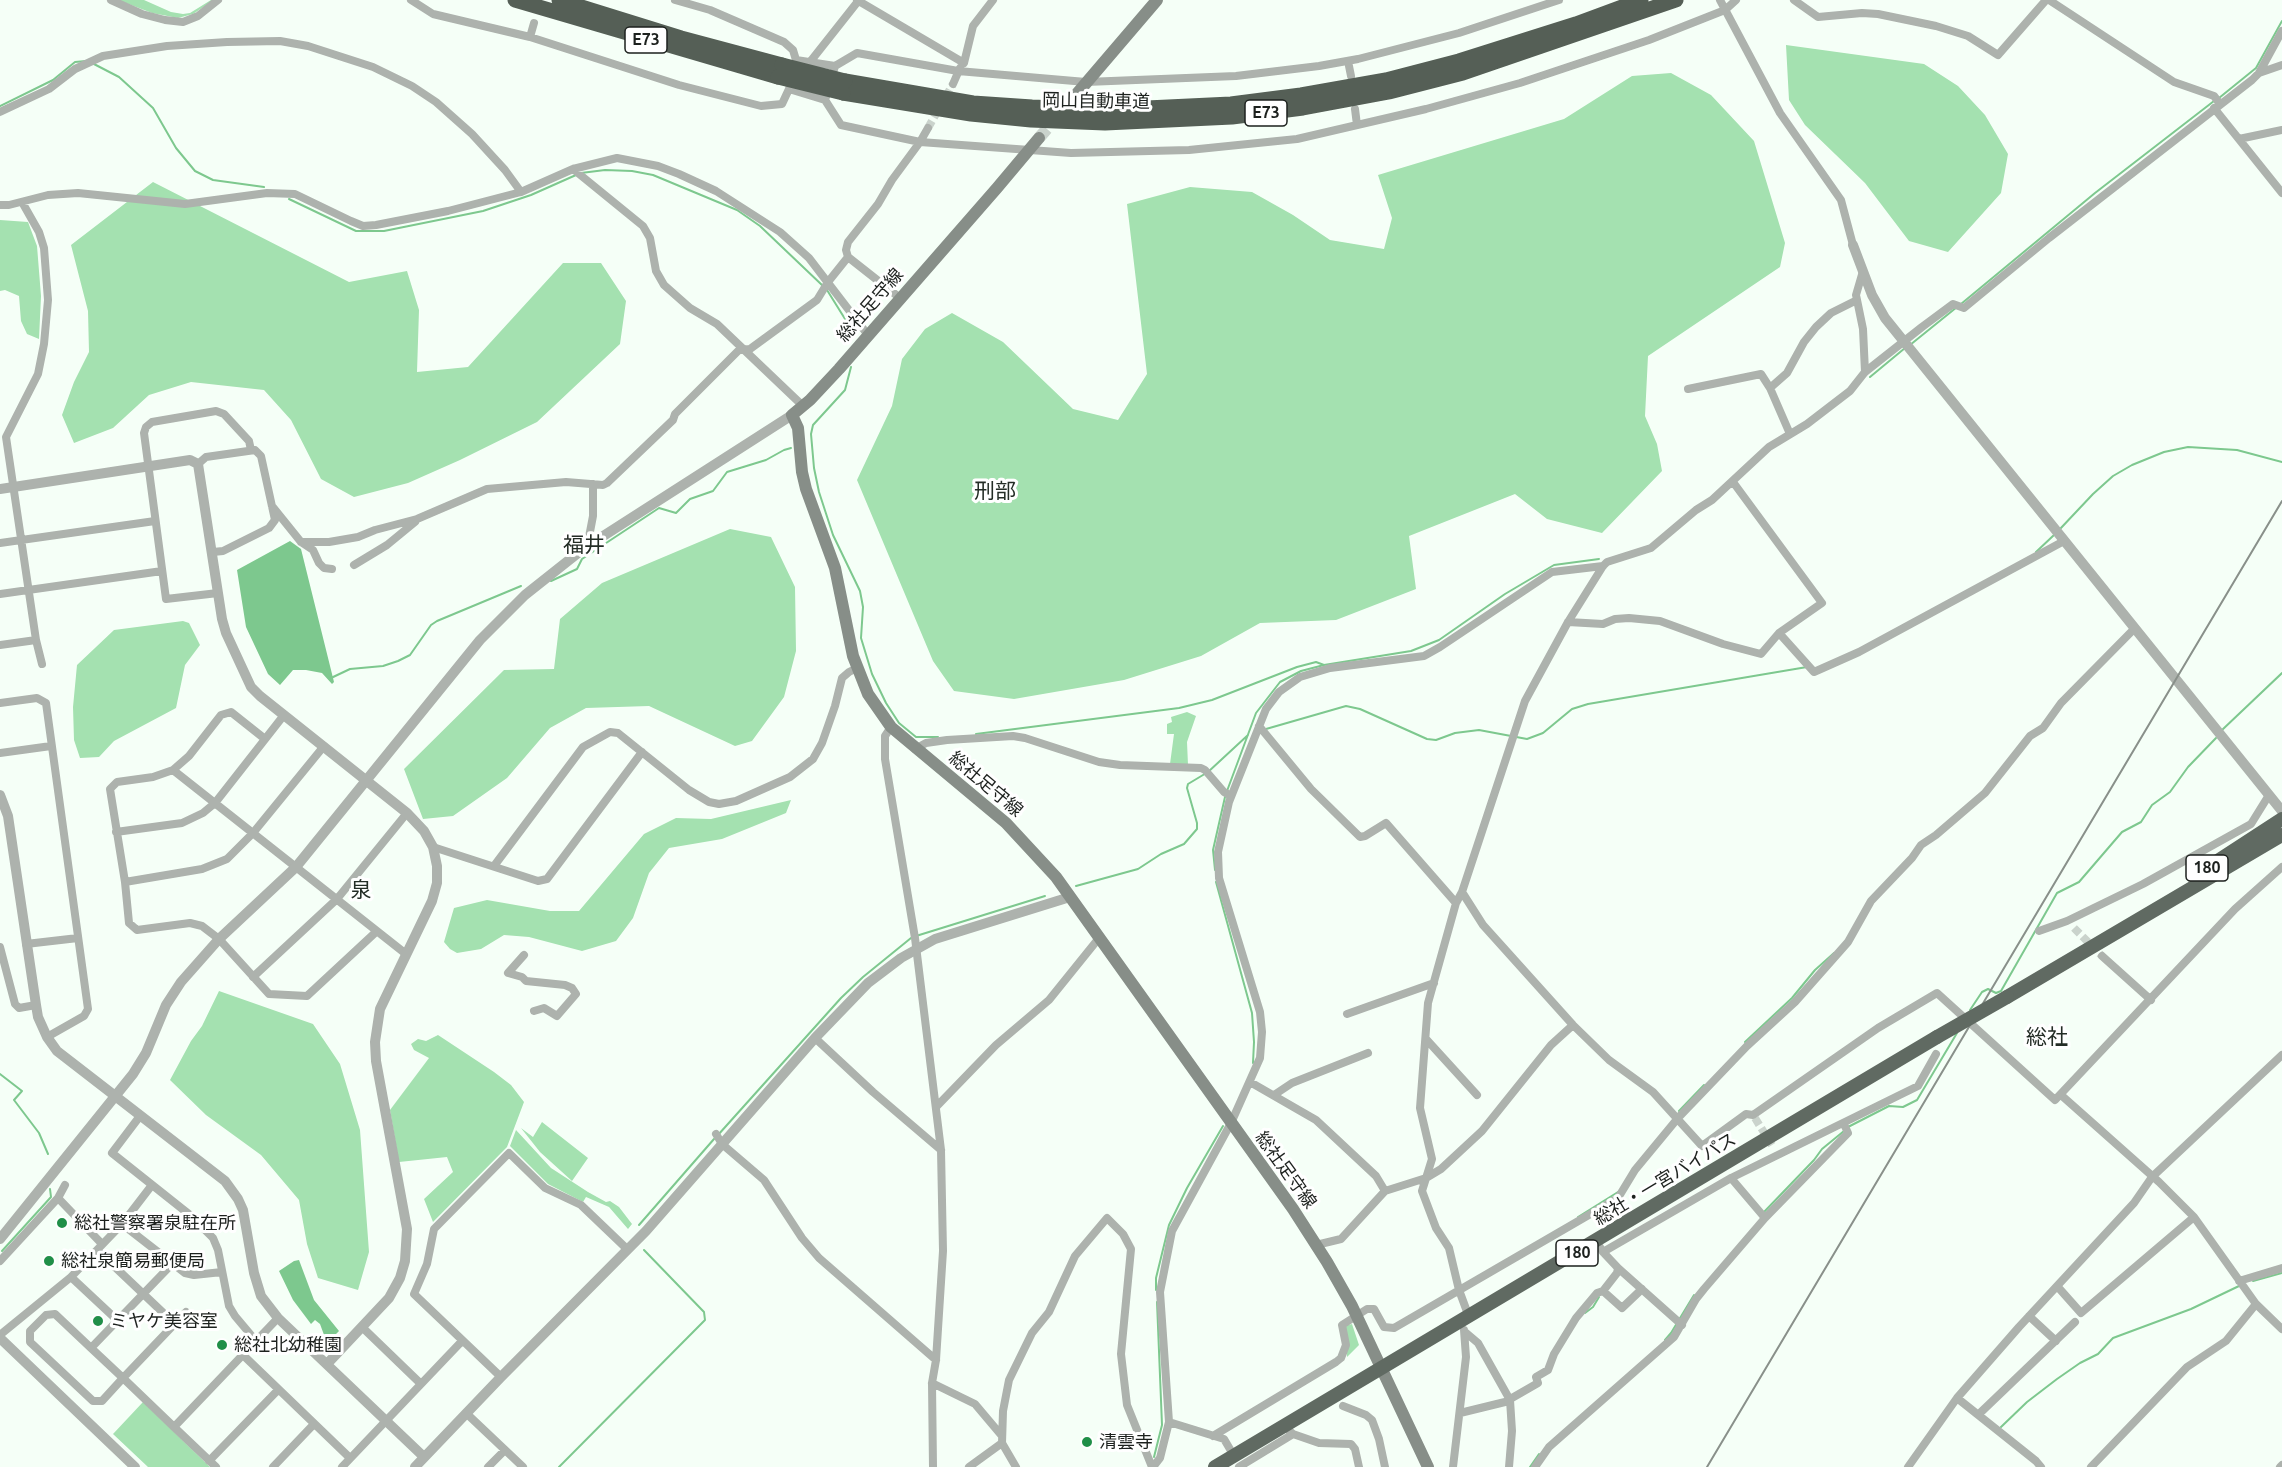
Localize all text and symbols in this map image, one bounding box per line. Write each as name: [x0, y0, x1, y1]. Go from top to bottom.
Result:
road number: E73: [625, 27, 667, 53]
street label: 岡山自動車道: [1042, 89, 1150, 113]
road number: E73: [1245, 100, 1287, 126]
street label: 総社足守線: [832, 264, 908, 346]
district label: 刑部: [974, 478, 1016, 504]
district label: 福井: [563, 532, 605, 558]
street label: 総社足守線: [945, 747, 1027, 821]
road number: 180: [2186, 855, 2228, 881]
district label: 泉: [351, 877, 371, 903]
district label: 総社: [2026, 1024, 2068, 1050]
street label: 総社足守線: [1251, 1127, 1321, 1213]
street label: 総社・一宮バイパス: [1590, 1128, 1740, 1230]
place label: 総社警察署泉駐在所: [74, 1212, 236, 1234]
marker: 総社警察署泉駐在所: [55, 1216, 69, 1230]
road number: 180: [1556, 1240, 1598, 1266]
place label: 総社泉簡易郵便局: [61, 1250, 205, 1272]
marker: 総社泉簡易郵便局: [42, 1254, 56, 1268]
place label: ミヤケ美容室: [110, 1310, 218, 1332]
marker: ミヤケ美容室: [91, 1314, 105, 1328]
place label: 総社北幼稚園: [234, 1334, 342, 1356]
marker: 総社北幼稚園: [215, 1338, 229, 1352]
place label: 清雲寺: [1099, 1431, 1153, 1453]
marker: 清雲寺: [1080, 1435, 1094, 1449]

